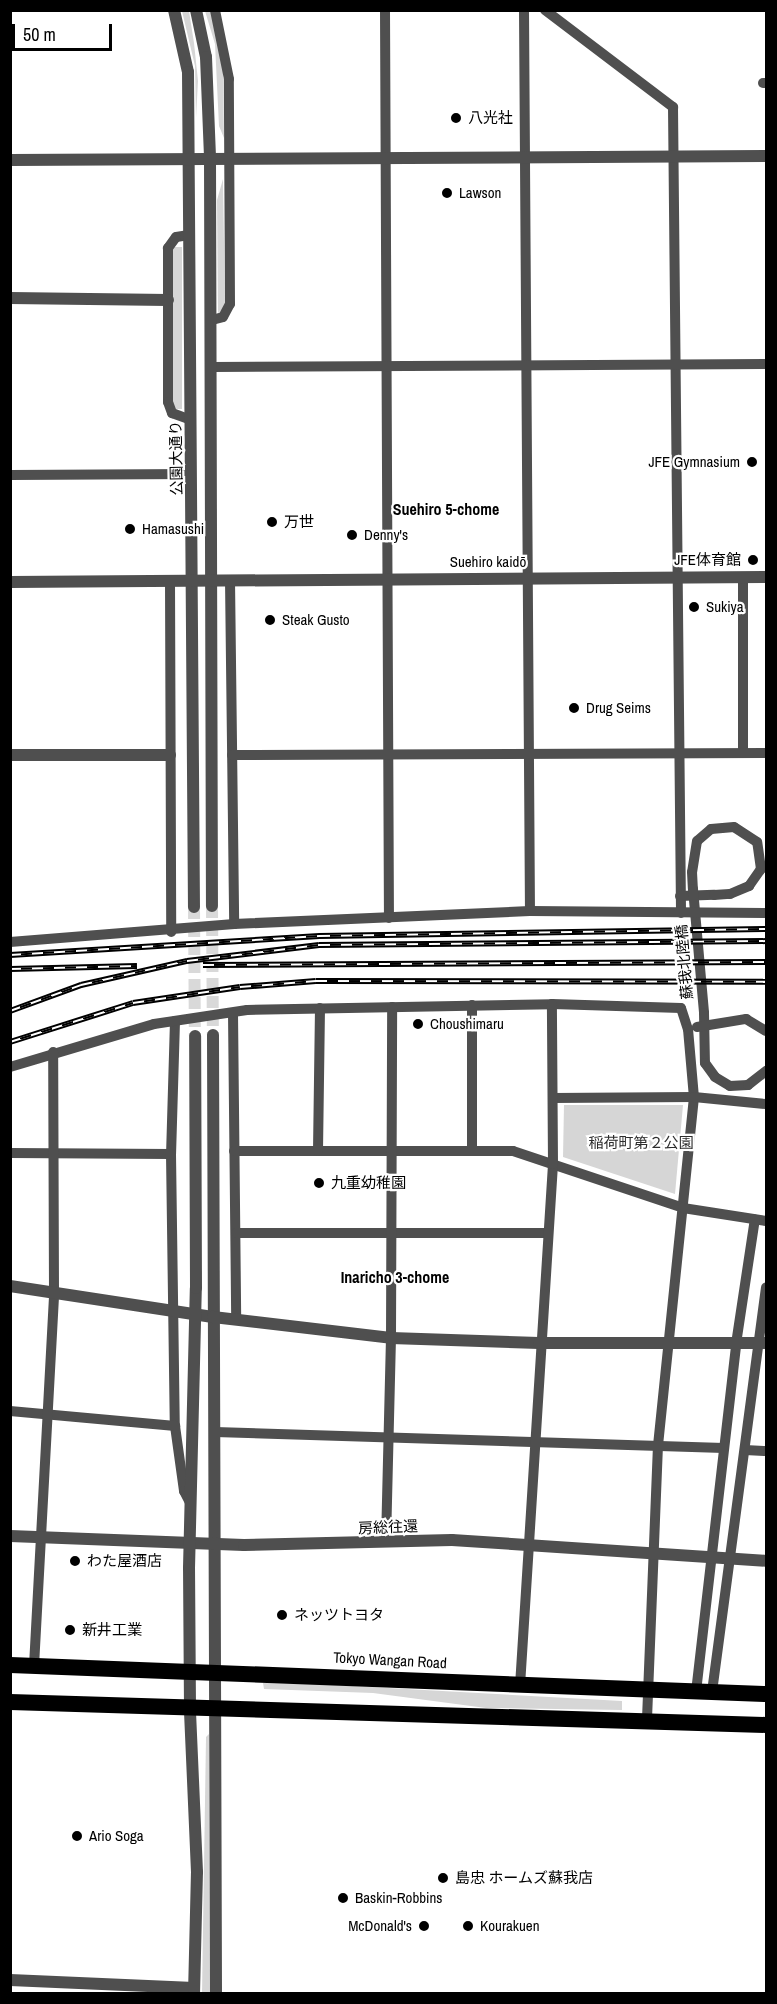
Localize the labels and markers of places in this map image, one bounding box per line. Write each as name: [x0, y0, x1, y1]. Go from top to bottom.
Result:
place label: 八光社: [468, 109, 513, 127]
marker: 八光社: [449, 111, 463, 125]
place label: Lawson: [459, 184, 501, 202]
marker: Lawson: [440, 186, 454, 200]
place label: JFE Gymnasium: [648, 453, 740, 471]
marker: JFE Gymnasium: [745, 455, 759, 469]
place label: 万世: [284, 513, 314, 531]
marker: 万世: [265, 515, 279, 529]
place label: Hamasushi: [142, 520, 204, 538]
marker: Hamasushi: [123, 522, 137, 536]
place label: Denny's: [364, 526, 408, 544]
marker: Denny's: [345, 528, 359, 542]
place label: JFE体育館: [674, 551, 741, 569]
marker: JFE体育館: [746, 553, 760, 567]
place label: Sukiya: [706, 598, 744, 616]
marker: Sukiya: [687, 600, 701, 614]
place label: Steak Gusto: [282, 611, 350, 629]
marker: Steak Gusto: [263, 613, 277, 627]
place label: Drug Seims: [586, 699, 651, 717]
marker: Drug Seims: [567, 701, 581, 715]
place label: Choushimaru: [430, 1015, 504, 1033]
marker: Choushimaru: [411, 1017, 425, 1031]
place label: 九重幼稚園: [331, 1174, 406, 1192]
marker: 九重幼稚園: [312, 1176, 326, 1190]
place label: わた屋酒店: [87, 1552, 162, 1570]
marker: わた屋酒店: [68, 1554, 82, 1568]
place label: ネッツトヨタ: [294, 1606, 384, 1624]
marker: ネッツトヨタ: [275, 1608, 289, 1622]
place label: 新井工業: [82, 1621, 142, 1639]
marker: 新井工業: [63, 1623, 77, 1637]
place label: Ario Soga: [89, 1827, 144, 1845]
marker: Ario Soga: [70, 1829, 84, 1843]
place label: 島忠 ホームズ蘇我店: [455, 1869, 593, 1887]
marker: 島忠 ホームズ蘇我店: [436, 1871, 450, 1885]
place label: Baskin-Robbins: [355, 1889, 443, 1907]
marker: Baskin-Robbins: [336, 1891, 350, 1905]
place label: McDonald's: [348, 1917, 412, 1935]
place label: Kourakuen: [480, 1917, 539, 1935]
marker: McDonald's: [417, 1919, 431, 1933]
marker: Kourakuen: [461, 1919, 475, 1933]

